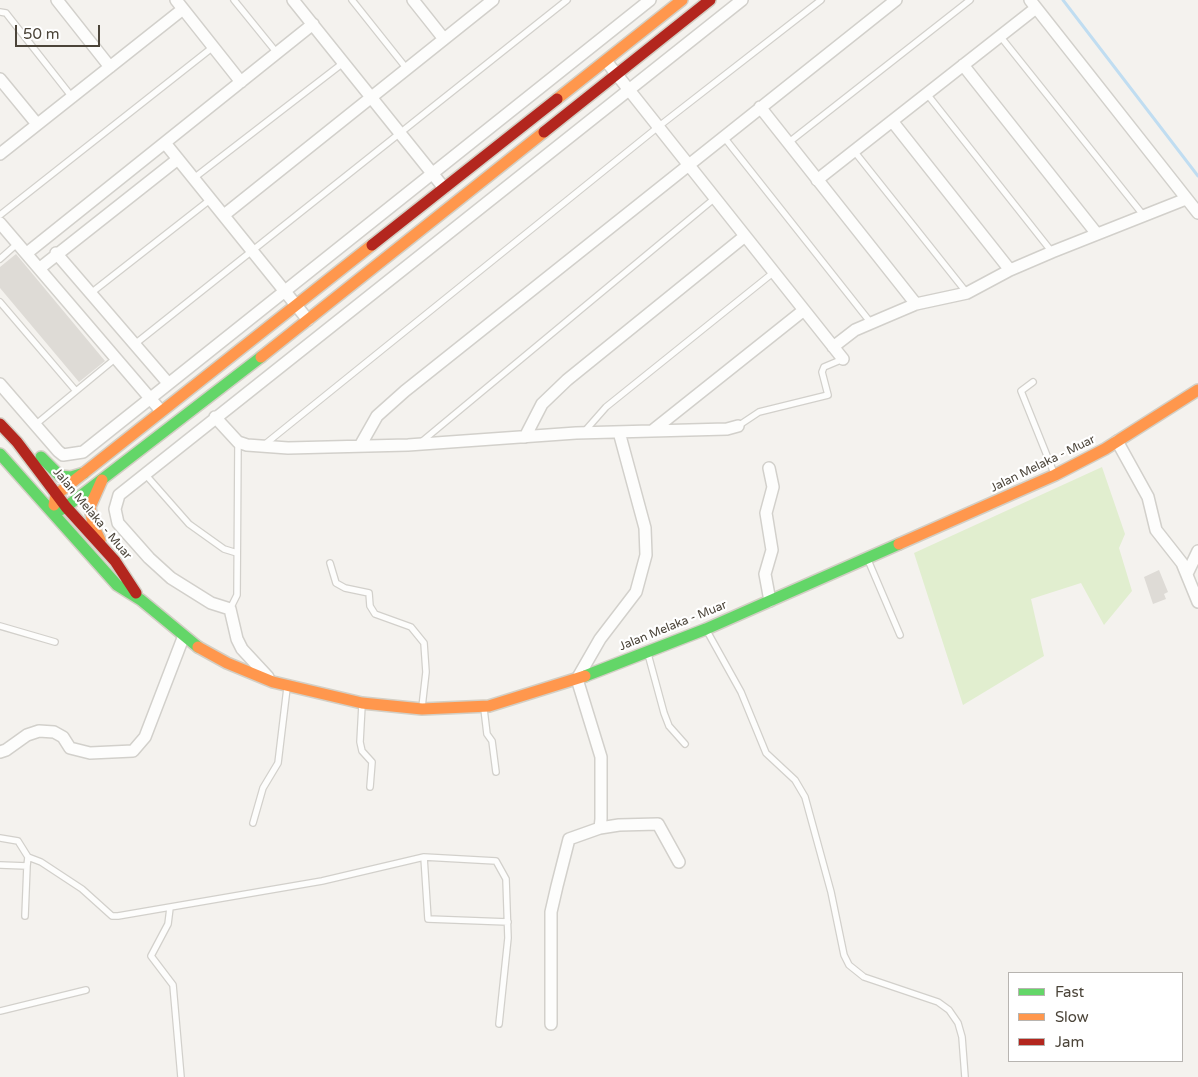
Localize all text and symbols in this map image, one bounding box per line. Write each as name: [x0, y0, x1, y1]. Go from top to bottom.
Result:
scale bar: [18, 15, 102, 47]
text: 50 m: [23, 25, 60, 43]
street label: Jalan Melaka - Muar: [988, 432, 1098, 496]
street label: Jalan Melaka - Muar: [50, 465, 134, 563]
street label: Jalan Melaka - Muar: [617, 598, 729, 654]
legend: [1008, 972, 1183, 1062]
text: Fast: [1055, 983, 1084, 1001]
text: Slow: [1055, 1008, 1089, 1026]
text: Jam: [1055, 1033, 1084, 1051]

